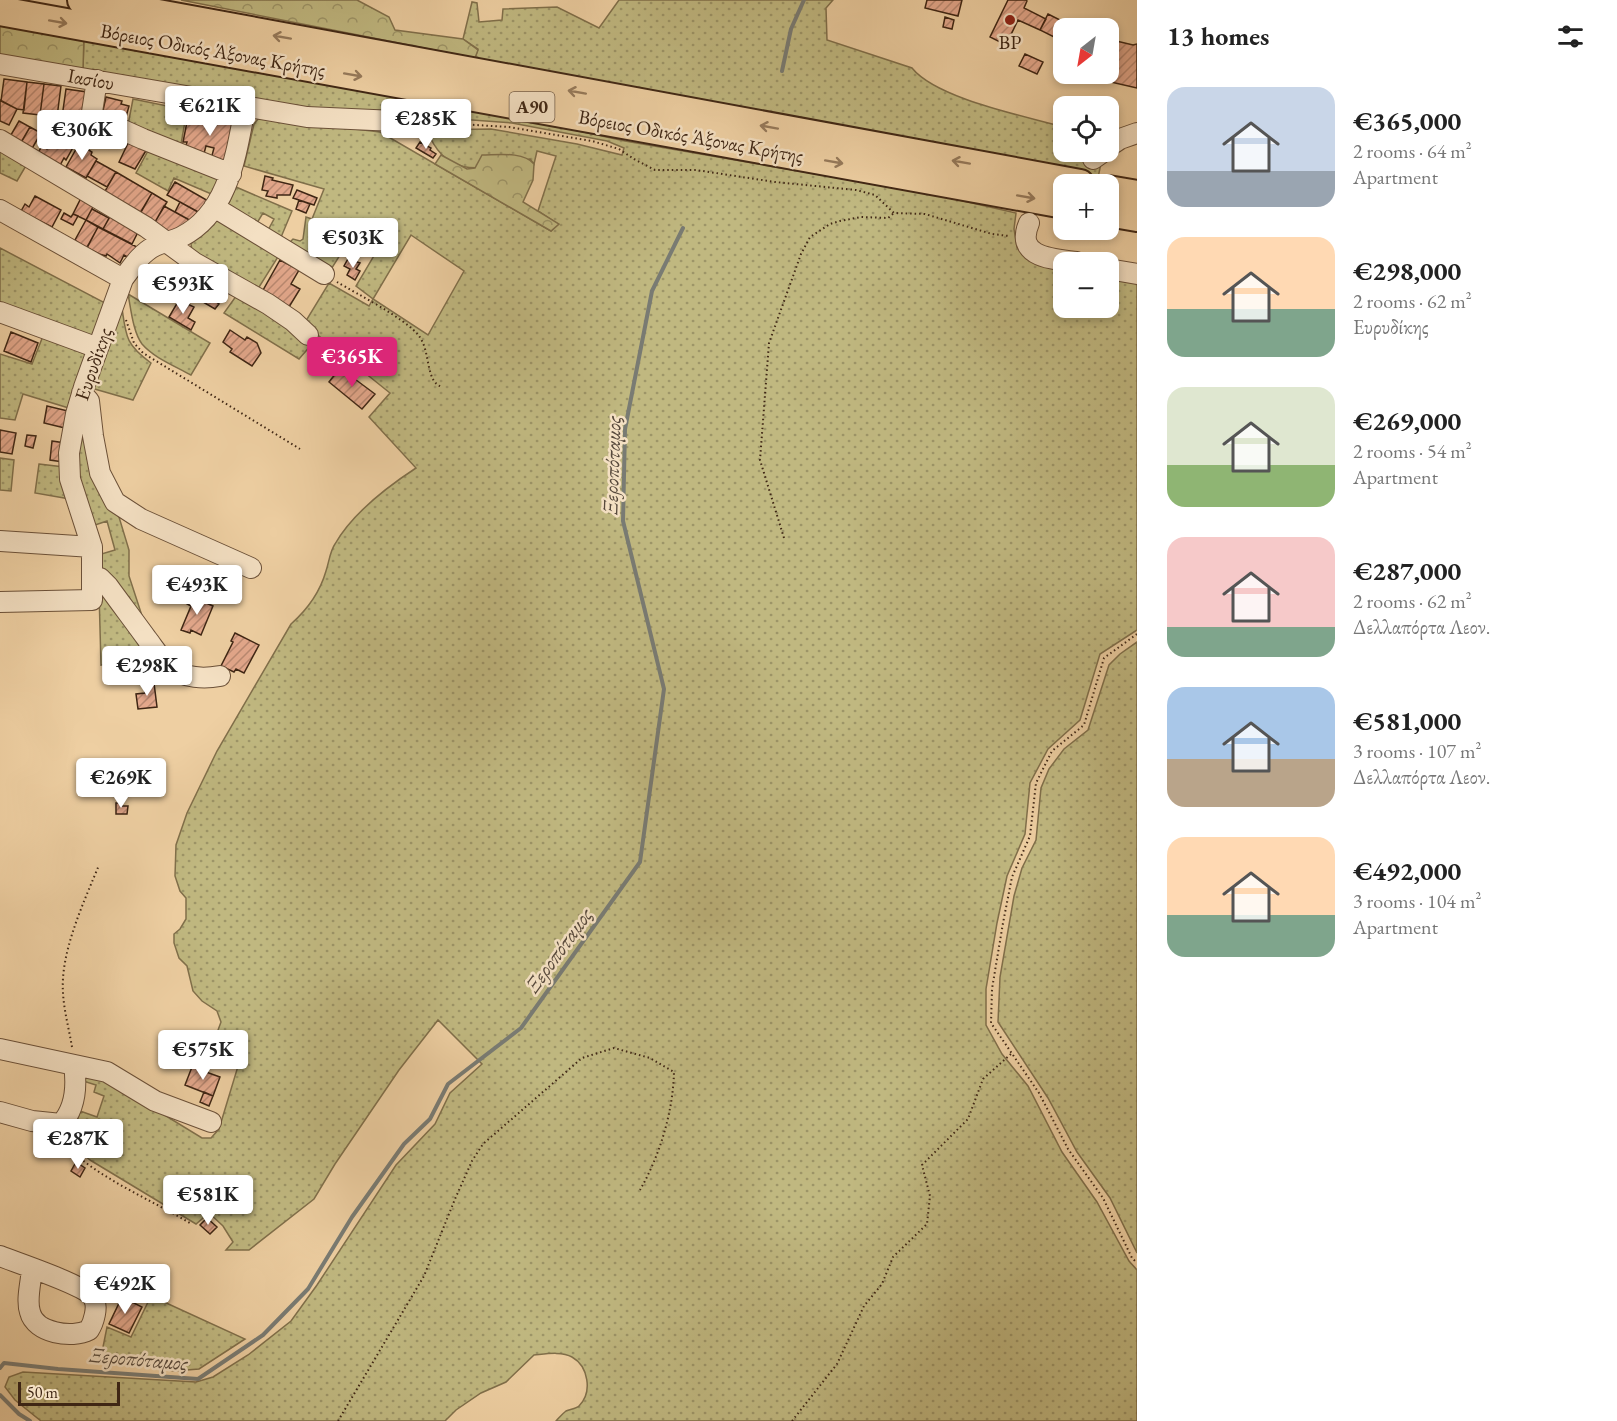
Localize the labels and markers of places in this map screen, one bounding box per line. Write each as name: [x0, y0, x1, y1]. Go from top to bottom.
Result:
marker: BP: [1003, 13, 1017, 27]
place label: BP: [999, 29, 1021, 55]
pin: €621K: [168, 86, 252, 137]
pin: €285K: [384, 99, 468, 150]
pin: €306K: [40, 110, 124, 161]
pin: €503K: [311, 218, 395, 269]
pin: €593K: [141, 264, 225, 315]
pin: €365K: [310, 337, 394, 388]
pin: €493K: [155, 565, 239, 616]
pin: €298K: [105, 646, 189, 697]
pin: €269K: [79, 758, 163, 809]
pin: €575K: [161, 1030, 245, 1081]
pin: €287K: [36, 1119, 120, 1170]
pin: €581K: [166, 1175, 250, 1226]
pin: €492K: [83, 1264, 167, 1315]

